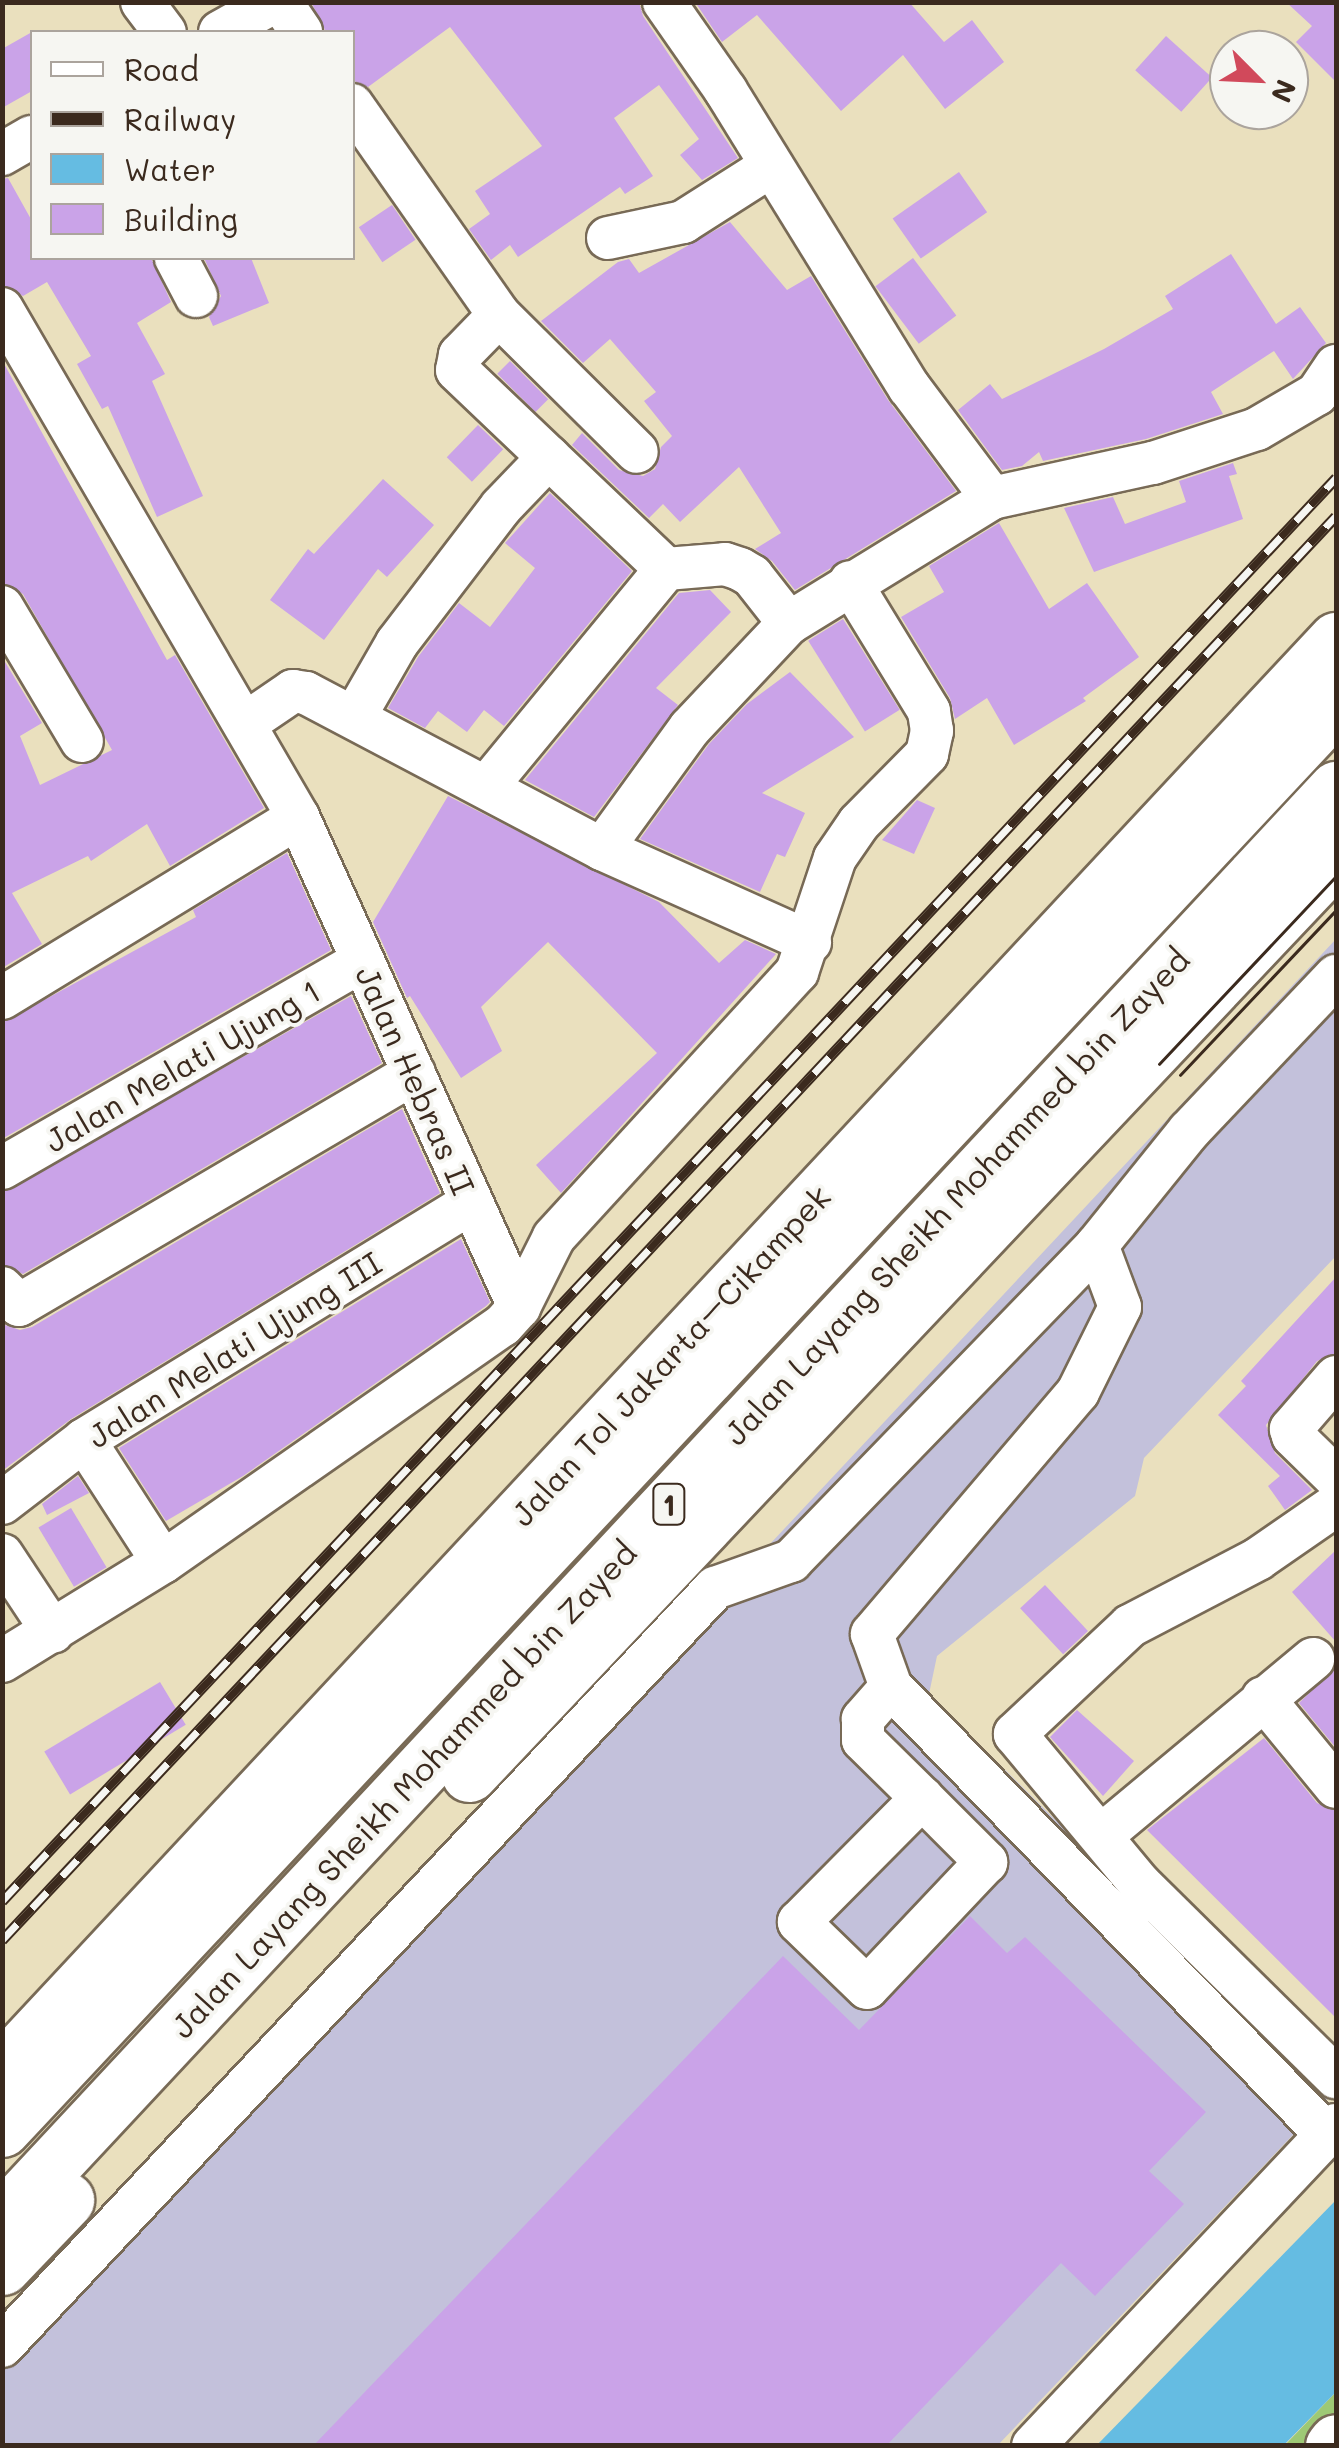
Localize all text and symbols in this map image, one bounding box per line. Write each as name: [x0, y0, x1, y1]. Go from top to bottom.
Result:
legend: [30, 30, 355, 260]
north arrow: [1209, 30, 1309, 130]
text: Road: [124, 49, 199, 89]
text: N: [1264, 74, 1305, 108]
text: Railway: [124, 99, 236, 139]
text: Water: [124, 149, 216, 189]
text: Building: [124, 199, 238, 239]
street label: Jalan Layang Sheikh Mohammed bin Zayed: [715, 940, 1197, 1452]
street label: Jalan Hebras II: [348, 960, 484, 1200]
street label: Jalan Melati Ujung 1: [38, 971, 326, 1159]
street label: Jalan Tol Jakarta–Cikampek: [502, 1177, 838, 1533]
street label: Jalan Melati Ujung III: [80, 1243, 388, 1455]
road number: 1: [652, 1479, 686, 1529]
street label: Jalan Layang Sheikh Mohammed bin Zayed: [162, 1533, 644, 2045]

